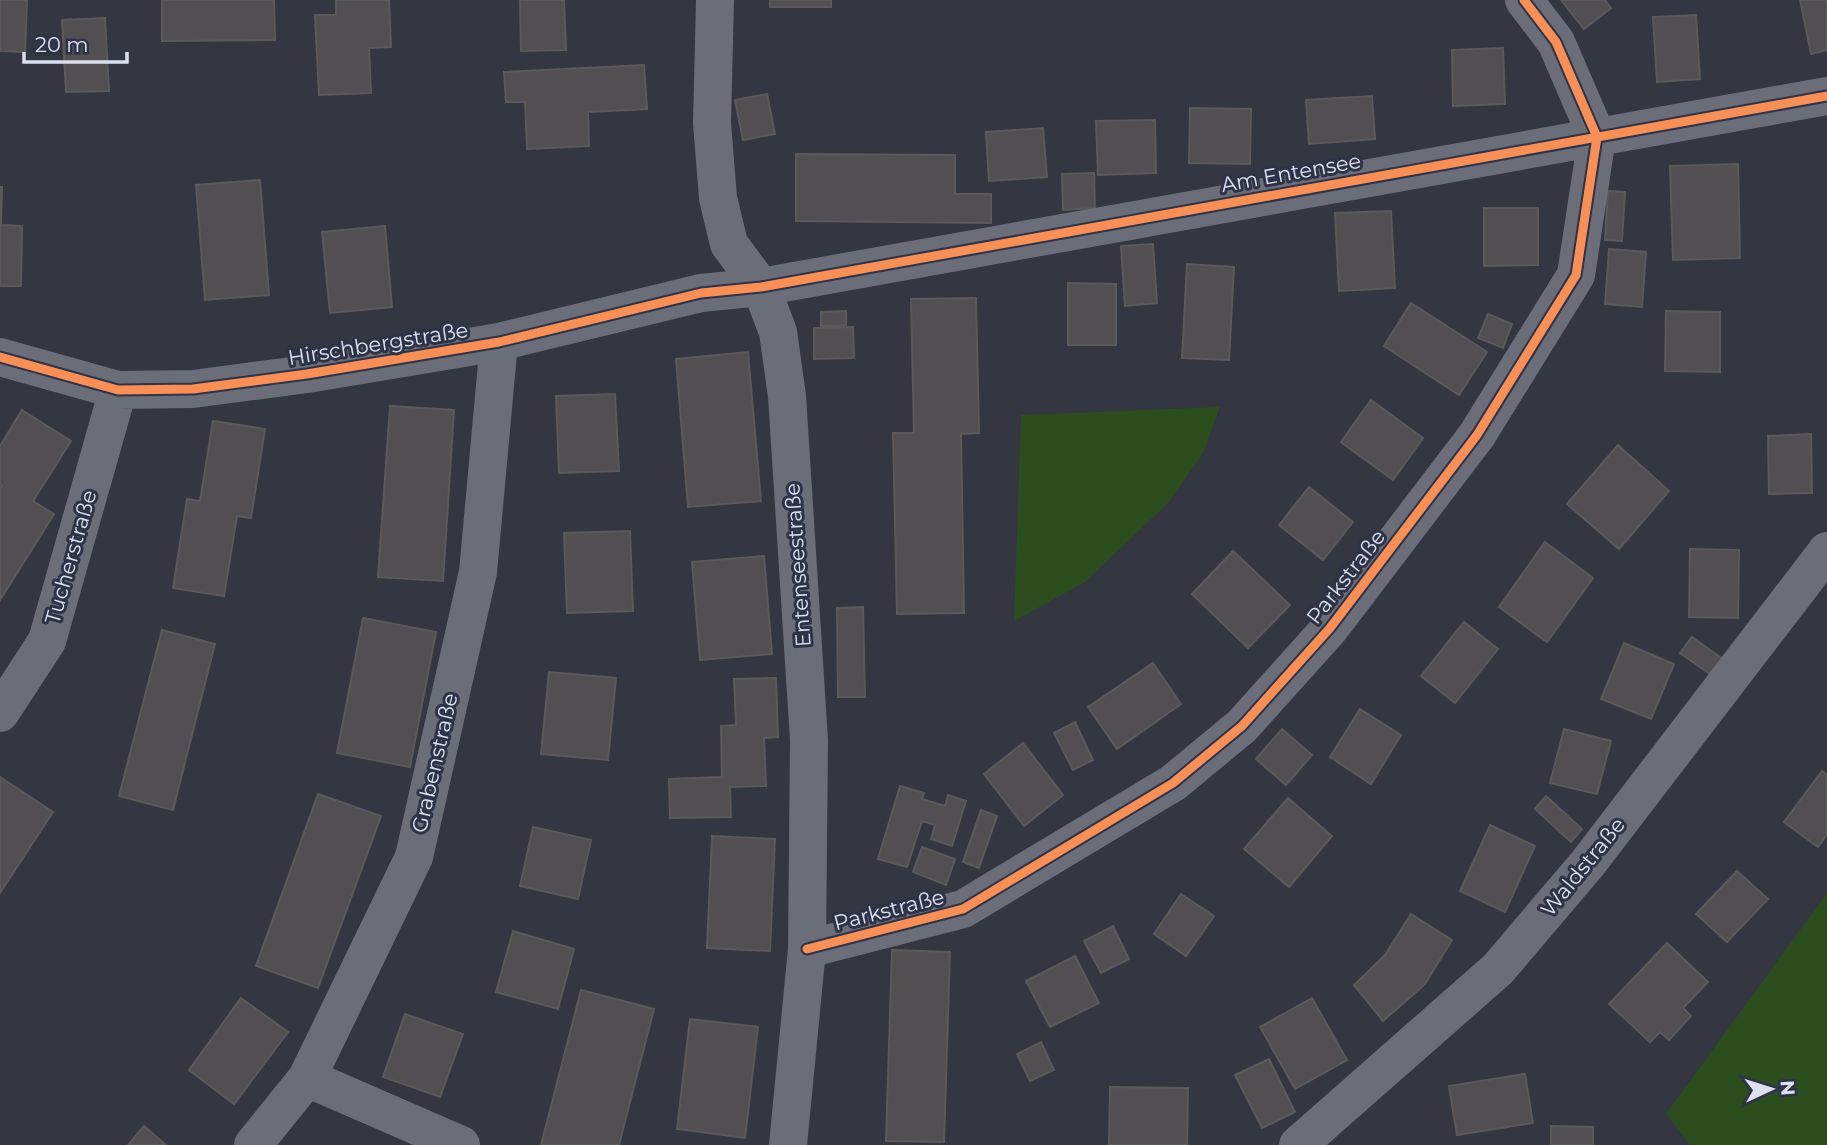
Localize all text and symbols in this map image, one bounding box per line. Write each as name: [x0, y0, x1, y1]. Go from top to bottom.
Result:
scale bar: [24, 21, 128, 65]
text: 20 m: [35, 32, 89, 57]
street label: Am Entensee: [1219, 148, 1363, 197]
street label: Hirschbergstraße: [286, 317, 470, 370]
street label: Entenseestraße: [779, 482, 816, 648]
street label: Tucherstraße: [39, 487, 102, 627]
street label: Parkstraße: [1301, 524, 1390, 629]
street label: Grabenstraße: [406, 691, 463, 835]
street label: Waldstraße: [1535, 812, 1630, 921]
street label: Parkstraße: [831, 884, 947, 935]
north arrow: [1736, 1054, 1806, 1124]
text: N: [1775, 1079, 1799, 1096]

